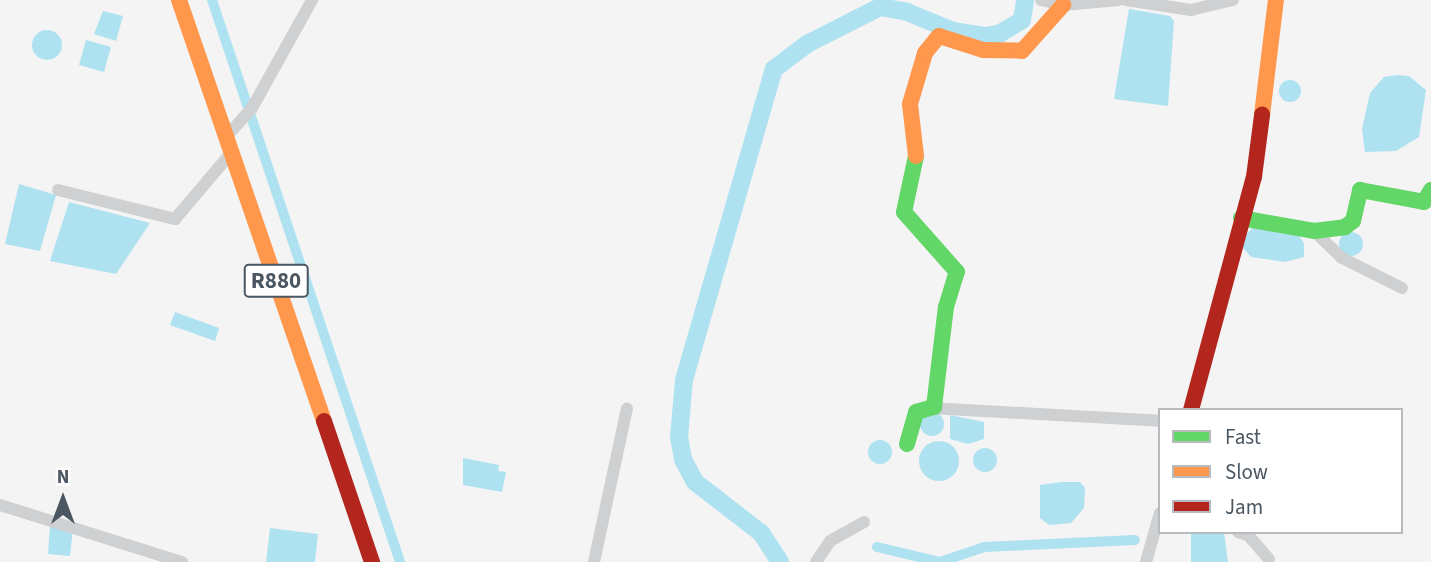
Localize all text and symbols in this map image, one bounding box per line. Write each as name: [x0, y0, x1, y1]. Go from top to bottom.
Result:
road number: R880: [243, 262, 309, 300]
legend: [1158, 408, 1403, 534]
text: Fast: [1225, 422, 1261, 452]
text: Slow: [1225, 457, 1268, 487]
north arrow: [28, 464, 98, 534]
text: N: [57, 464, 69, 491]
text: Jam: [1225, 492, 1263, 522]

